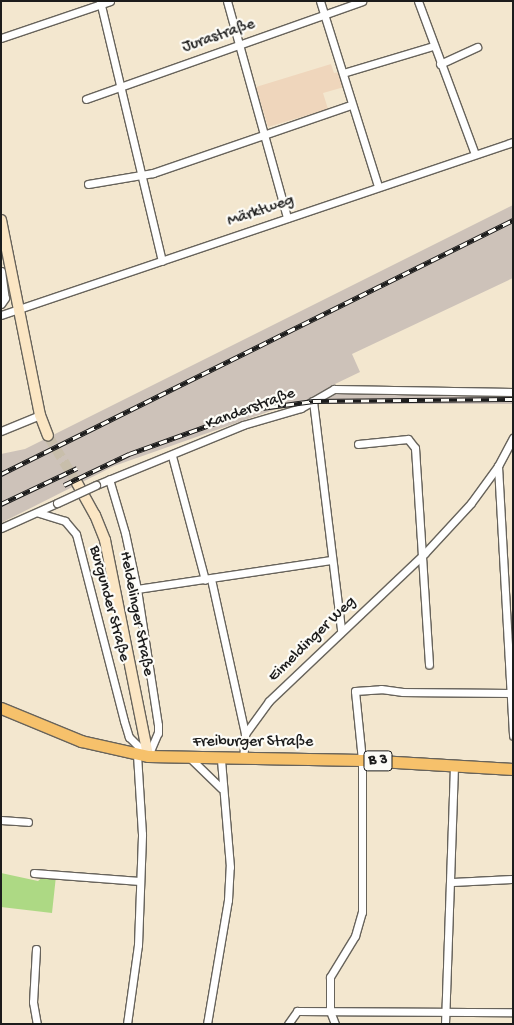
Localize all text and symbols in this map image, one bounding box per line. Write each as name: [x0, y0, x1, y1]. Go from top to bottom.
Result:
street label: Jurastraße: [180, 16, 258, 58]
street label: Märktweg: [225, 192, 297, 232]
street label: Kanderstraße: [204, 385, 298, 435]
street label: Burgunder Straße: [83, 544, 133, 664]
street label: Heldelinger Straße: [114, 550, 156, 678]
street label: Eimeldinger Weg: [265, 593, 361, 687]
street label: Freiburger Straße: [193, 733, 313, 753]
road number: B 3: [363, 748, 393, 774]

